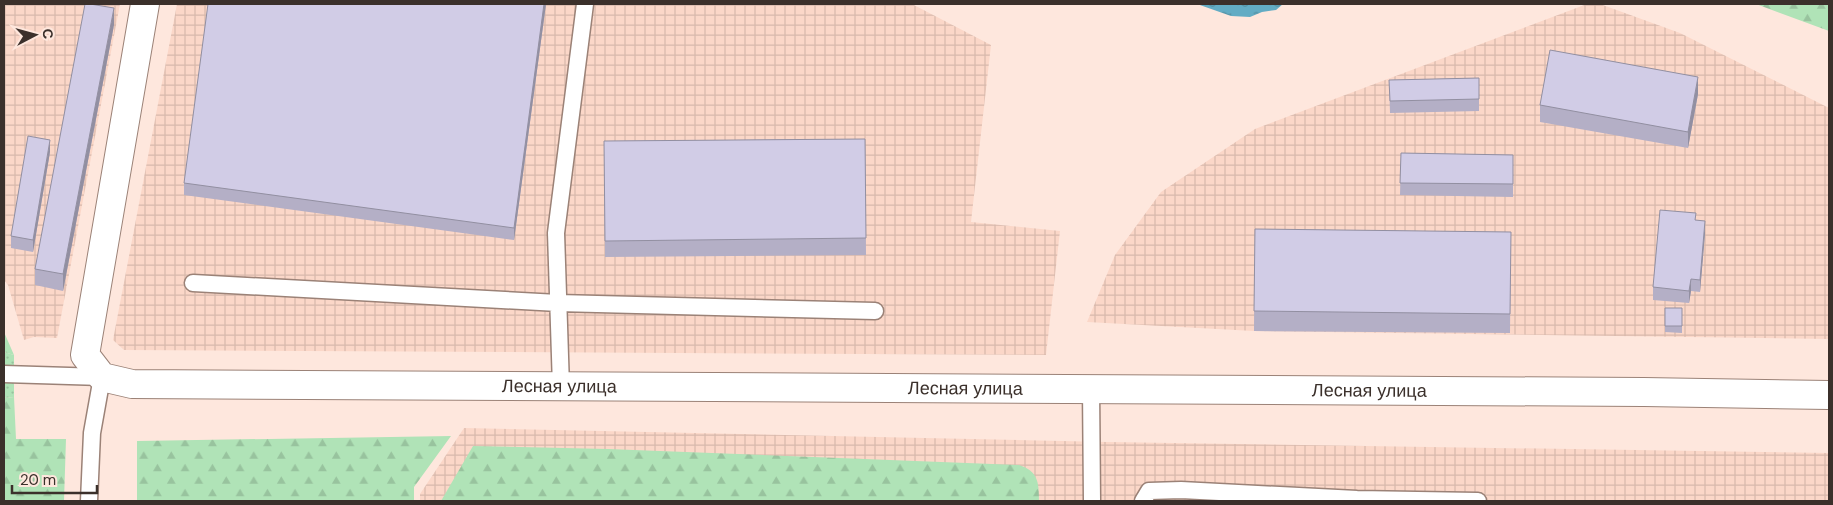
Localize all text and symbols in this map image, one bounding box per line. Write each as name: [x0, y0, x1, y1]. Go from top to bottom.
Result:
north arrow: [10, 10, 60, 60]
text: С: [38, 28, 57, 40]
street label: Лесная улица: [502, 374, 618, 399]
street label: Лесная улица: [908, 376, 1024, 401]
street label: Лесная улица: [1312, 378, 1428, 403]
scale bar: [12, 462, 98, 494]
text: 20 m: [20, 470, 56, 490]

